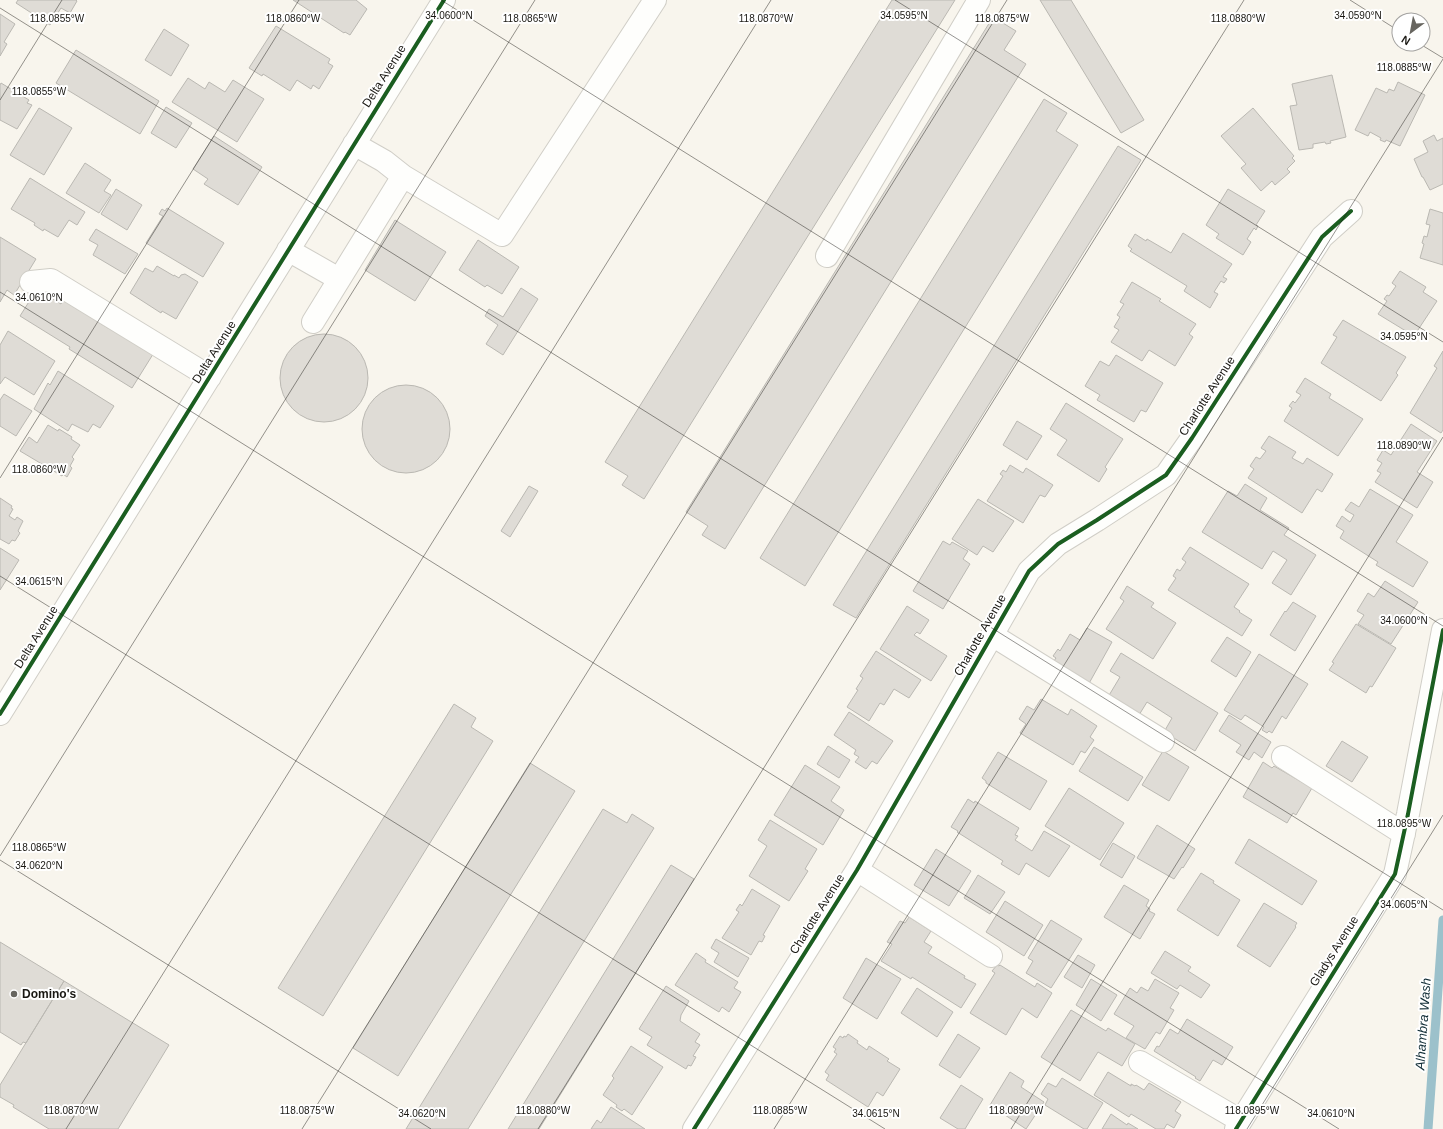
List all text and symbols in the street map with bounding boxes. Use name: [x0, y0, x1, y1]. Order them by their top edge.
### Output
text: 34.0600°N: [425, 10, 473, 21]
text: 34.0595°N: [880, 10, 928, 21]
text: 34.0590°N: [1334, 10, 1382, 21]
north arrow: [1391, 12, 1431, 52]
text: 118.0855°W: [30, 13, 85, 24]
text: 118.0860°W: [266, 13, 321, 24]
text: 118.0865°W: [503, 13, 558, 24]
text: 118.0870°W: [739, 13, 794, 24]
text: 118.0875°W: [975, 13, 1030, 24]
text: 118.0880°W: [1211, 13, 1266, 24]
text: N: [1399, 33, 1412, 48]
street label: Delta Avenue: [359, 42, 409, 110]
text: 118.0885°W: [1377, 62, 1432, 73]
text: 118.0855°W: [12, 86, 67, 97]
text: 34.0610°N: [15, 292, 63, 303]
street label: Delta Avenue: [189, 318, 239, 386]
text: 34.0595°N: [1380, 331, 1428, 342]
street label: Charlotte Avenue: [1176, 353, 1238, 438]
text: 118.0890°W: [1377, 440, 1432, 451]
text: 118.0860°W: [12, 464, 67, 475]
text: 34.0615°N: [15, 576, 63, 587]
street label: Charlotte Avenue: [951, 591, 1009, 678]
street label: Delta Avenue: [11, 603, 61, 671]
text: 34.0600°N: [1380, 615, 1428, 626]
text: 118.0895°W: [1377, 818, 1432, 829]
text: 118.0865°W: [12, 842, 67, 853]
text: 34.0620°N: [15, 860, 63, 871]
street label: Charlotte Avenue: [787, 871, 847, 957]
text: 34.0605°N: [1380, 899, 1428, 910]
street label: Gladys Avenue: [1307, 913, 1361, 989]
water label: Alhambra Wash: [1412, 977, 1434, 1072]
place label: Domino's: [22, 987, 77, 1001]
marker: Domino's: [9, 989, 19, 999]
text: 118.0870°W: [44, 1105, 99, 1116]
text: 118.0875°W: [280, 1105, 335, 1116]
text: 118.0880°W: [516, 1105, 571, 1116]
text: 118.0885°W: [753, 1105, 808, 1116]
text: 118.0890°W: [989, 1105, 1044, 1116]
text: 118.0895°W: [1225, 1105, 1280, 1116]
text: 34.0620°N: [398, 1108, 446, 1119]
text: 34.0615°N: [852, 1108, 900, 1119]
text: 34.0610°N: [1307, 1108, 1355, 1119]

